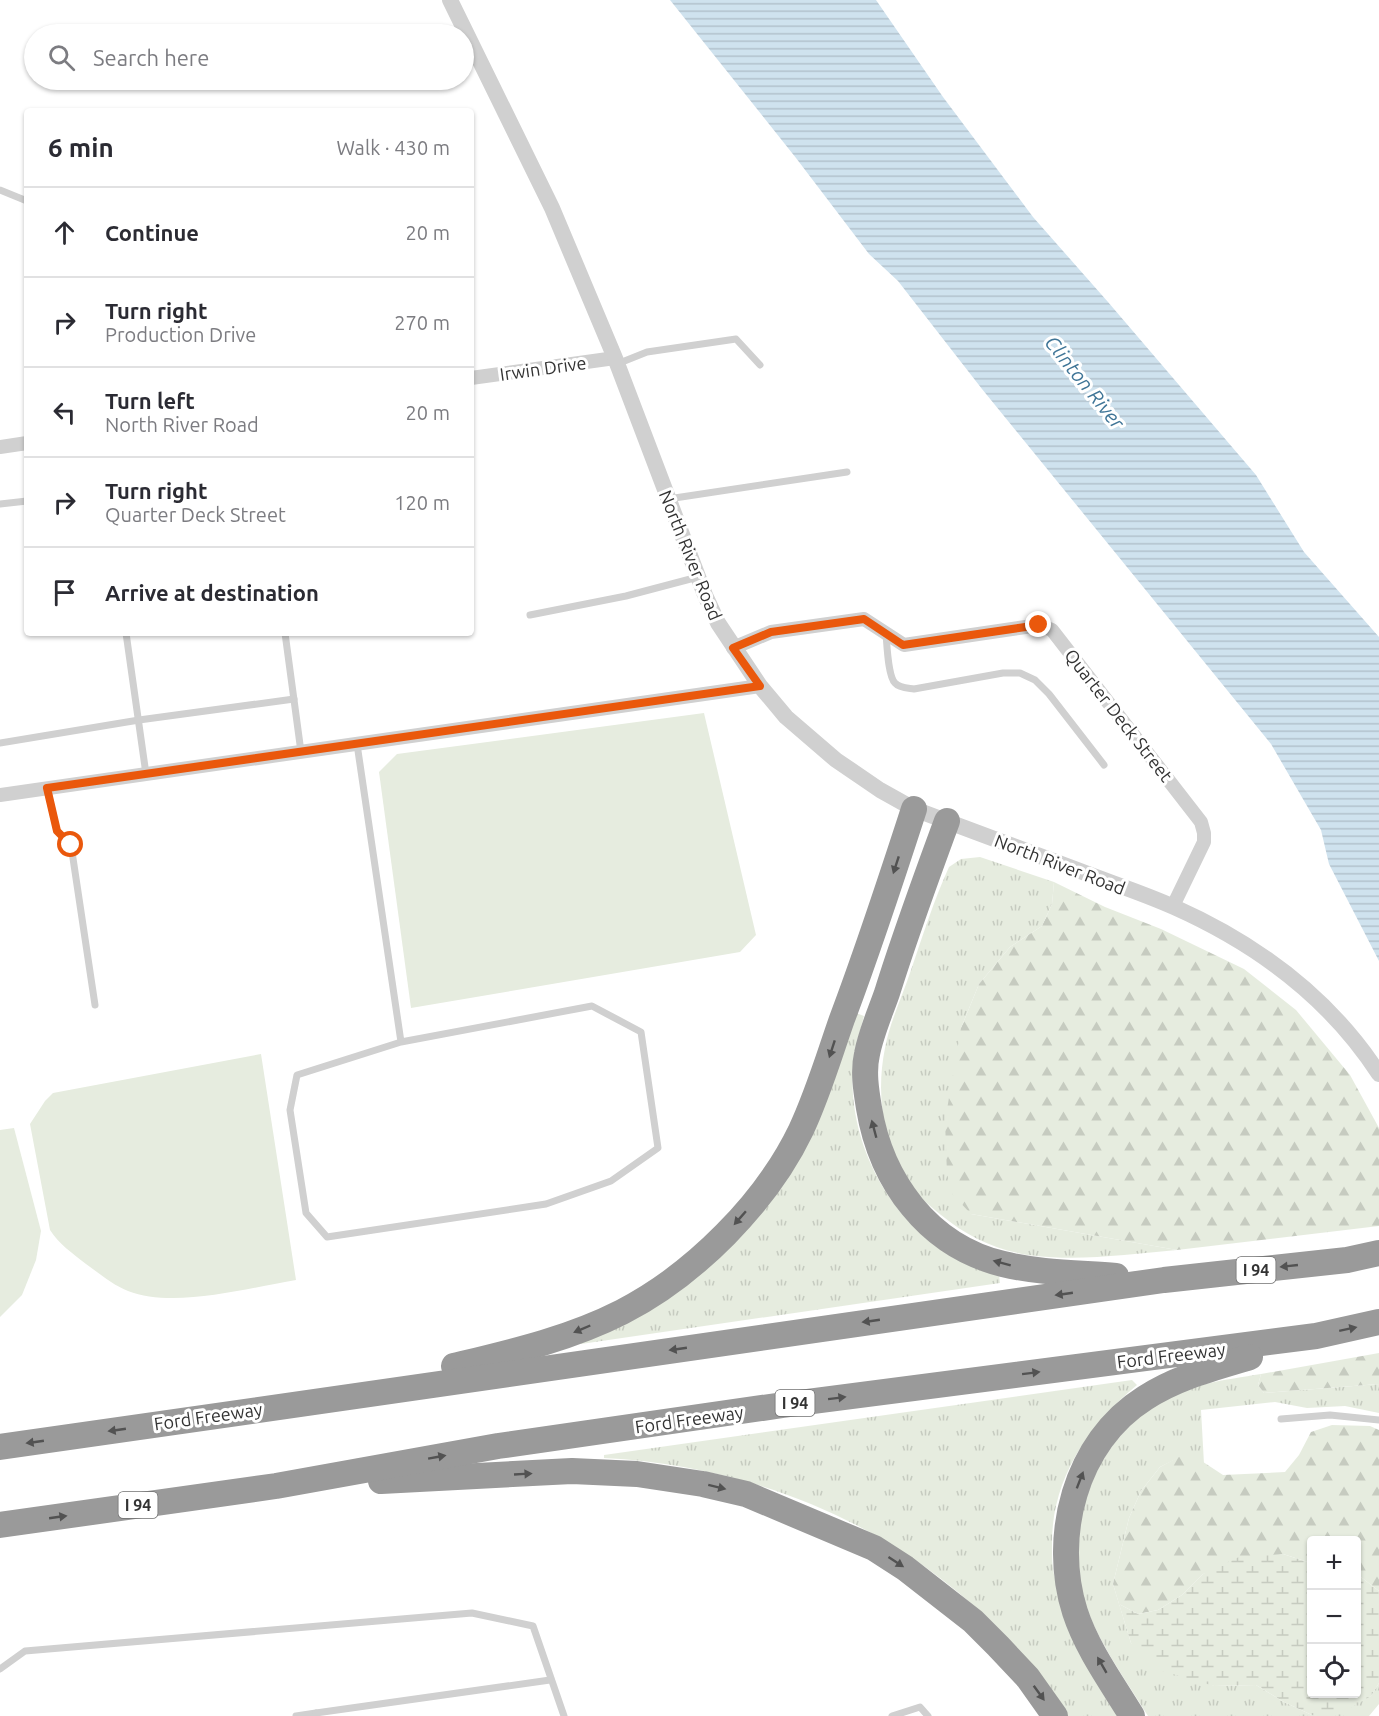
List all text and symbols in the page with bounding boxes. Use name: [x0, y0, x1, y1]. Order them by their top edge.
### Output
search box: [24, 24, 474, 90]
icon: search: [45, 41, 78, 74]
text: Search here: [93, 45, 209, 70]
text: 6 min: [48, 133, 114, 162]
text: Walk · 430 m: [337, 136, 450, 159]
icon: ahead: [48, 216, 81, 249]
text: Continue: [105, 220, 199, 245]
text: 20 m: [406, 221, 450, 244]
text: Turn right: [105, 298, 207, 323]
icon: right: [48, 306, 81, 339]
text: 270 m: [394, 311, 450, 334]
text: Production Drive: [105, 323, 256, 346]
water label: Clinton River: [1040, 331, 1130, 434]
street label: Irwin Drive: [498, 352, 588, 384]
text: Turn left: [105, 388, 195, 413]
icon: left: [48, 396, 81, 429]
text: 20 m: [406, 401, 450, 424]
text: North River Road: [105, 413, 259, 436]
text: Turn right: [105, 478, 207, 503]
icon: right: [48, 486, 81, 519]
street label: North River Road: [656, 487, 726, 623]
text: 120 m: [394, 491, 450, 514]
text: Quarter Deck Street: [105, 503, 286, 526]
icon: arrive: [48, 576, 81, 609]
text: Arrive at destination: [105, 580, 319, 605]
route end: [1025, 611, 1051, 637]
street label: Quarter Deck Street: [1060, 645, 1177, 786]
street label: North River Road: [992, 830, 1128, 898]
route start: [57, 831, 83, 857]
one-way arrow: [891, 856, 900, 874]
one-way arrow: [827, 1040, 836, 1058]
one-way arrow: [868, 1120, 878, 1138]
one-way arrow: [734, 1210, 747, 1225]
road number: I 94: [1236, 1257, 1276, 1283]
one-way arrow: [992, 1258, 1010, 1267]
one-way arrow: [1280, 1261, 1299, 1271]
one-way arrow: [1055, 1289, 1074, 1298]
one-way arrow: [862, 1317, 881, 1326]
one-way arrow: [572, 1324, 590, 1334]
one-way arrow: [1338, 1324, 1357, 1333]
street label: Ford Freeway: [1116, 1338, 1227, 1372]
one-way arrow: [669, 1344, 688, 1353]
one-way arrow: [1021, 1368, 1040, 1378]
road number: I 94: [776, 1390, 814, 1416]
one-way arrow: [828, 1393, 847, 1403]
street label: Ford Freeway: [153, 1398, 264, 1433]
street label: Ford Freeway: [634, 1401, 745, 1436]
one-way arrow: [107, 1425, 126, 1434]
one-way arrow: [25, 1437, 44, 1446]
one-way arrow: [427, 1452, 446, 1461]
one-way arrow: [513, 1469, 532, 1478]
one-way arrow: [1076, 1471, 1085, 1489]
one-way arrow: [708, 1483, 726, 1492]
road number: I 94: [118, 1492, 158, 1518]
one-way arrow: [49, 1512, 68, 1521]
map controls: [1307, 1536, 1361, 1698]
button: +: [1307, 1536, 1361, 1590]
one-way arrow: [887, 1556, 903, 1568]
button: −: [1307, 1590, 1361, 1644]
button: locate: [1307, 1644, 1361, 1698]
one-way arrow: [1097, 1657, 1108, 1673]
one-way arrow: [1033, 1685, 1045, 1701]

